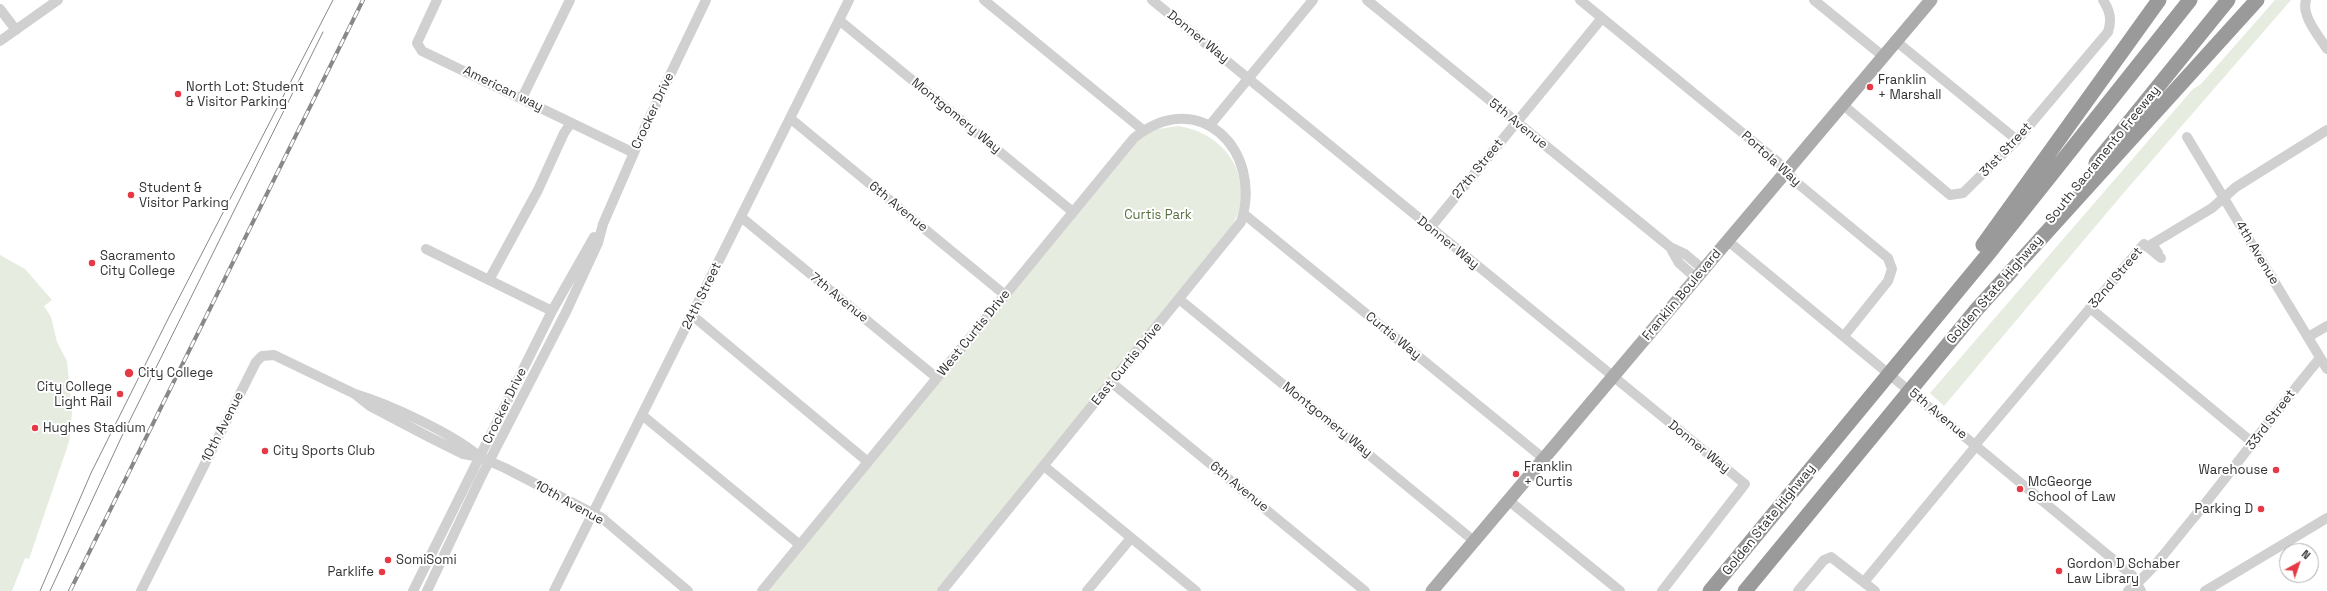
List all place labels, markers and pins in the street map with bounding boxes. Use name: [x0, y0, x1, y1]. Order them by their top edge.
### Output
place label: Franklin + Marshall: [1878, 72, 1942, 103]
place label: North Lot: Student & Visitor Parking: [186, 79, 304, 110]
marker: Franklin + Marshall: [1865, 82, 1875, 92]
marker: North Lot: Student & Visitor Parking: [173, 89, 183, 99]
place label: Student & Visitor Parking: [139, 180, 229, 211]
marker: Student & Visitor Parking: [126, 190, 136, 200]
place label: Sacramento City College: [100, 248, 176, 279]
marker: Sacramento City College: [87, 258, 97, 268]
place label: City College: [138, 365, 213, 381]
marker: City College: [123, 367, 135, 379]
place label: City College Light Rail: [37, 379, 112, 410]
marker: City College Light Rail: [115, 389, 125, 399]
place label: Hughes Stadium: [43, 420, 146, 436]
marker: Hughes Stadium: [30, 423, 40, 433]
place label: City Sports Club: [273, 443, 375, 459]
marker: City Sports Club: [260, 446, 270, 456]
place label: Franklin + Curtis: [1524, 459, 1573, 490]
place label: Warehouse: [2198, 462, 2268, 478]
marker: Warehouse: [2271, 465, 2281, 475]
marker: Franklin + Curtis: [1511, 469, 1521, 479]
place label: McGeorge School of Law: [2028, 474, 2116, 505]
marker: McGeorge School of Law: [2015, 484, 2025, 494]
place label: Parking D: [2195, 501, 2253, 517]
marker: Parking D: [2256, 504, 2266, 514]
place label: SomiSomi: [396, 552, 457, 568]
marker: SomiSomi: [383, 555, 393, 565]
place label: Gordon D Schaber Law Library: [2067, 556, 2180, 587]
place label: Parklife: [327, 564, 374, 580]
marker: Gordon D Schaber Law Library: [2054, 566, 2064, 576]
marker: Parklife: [377, 567, 387, 577]

